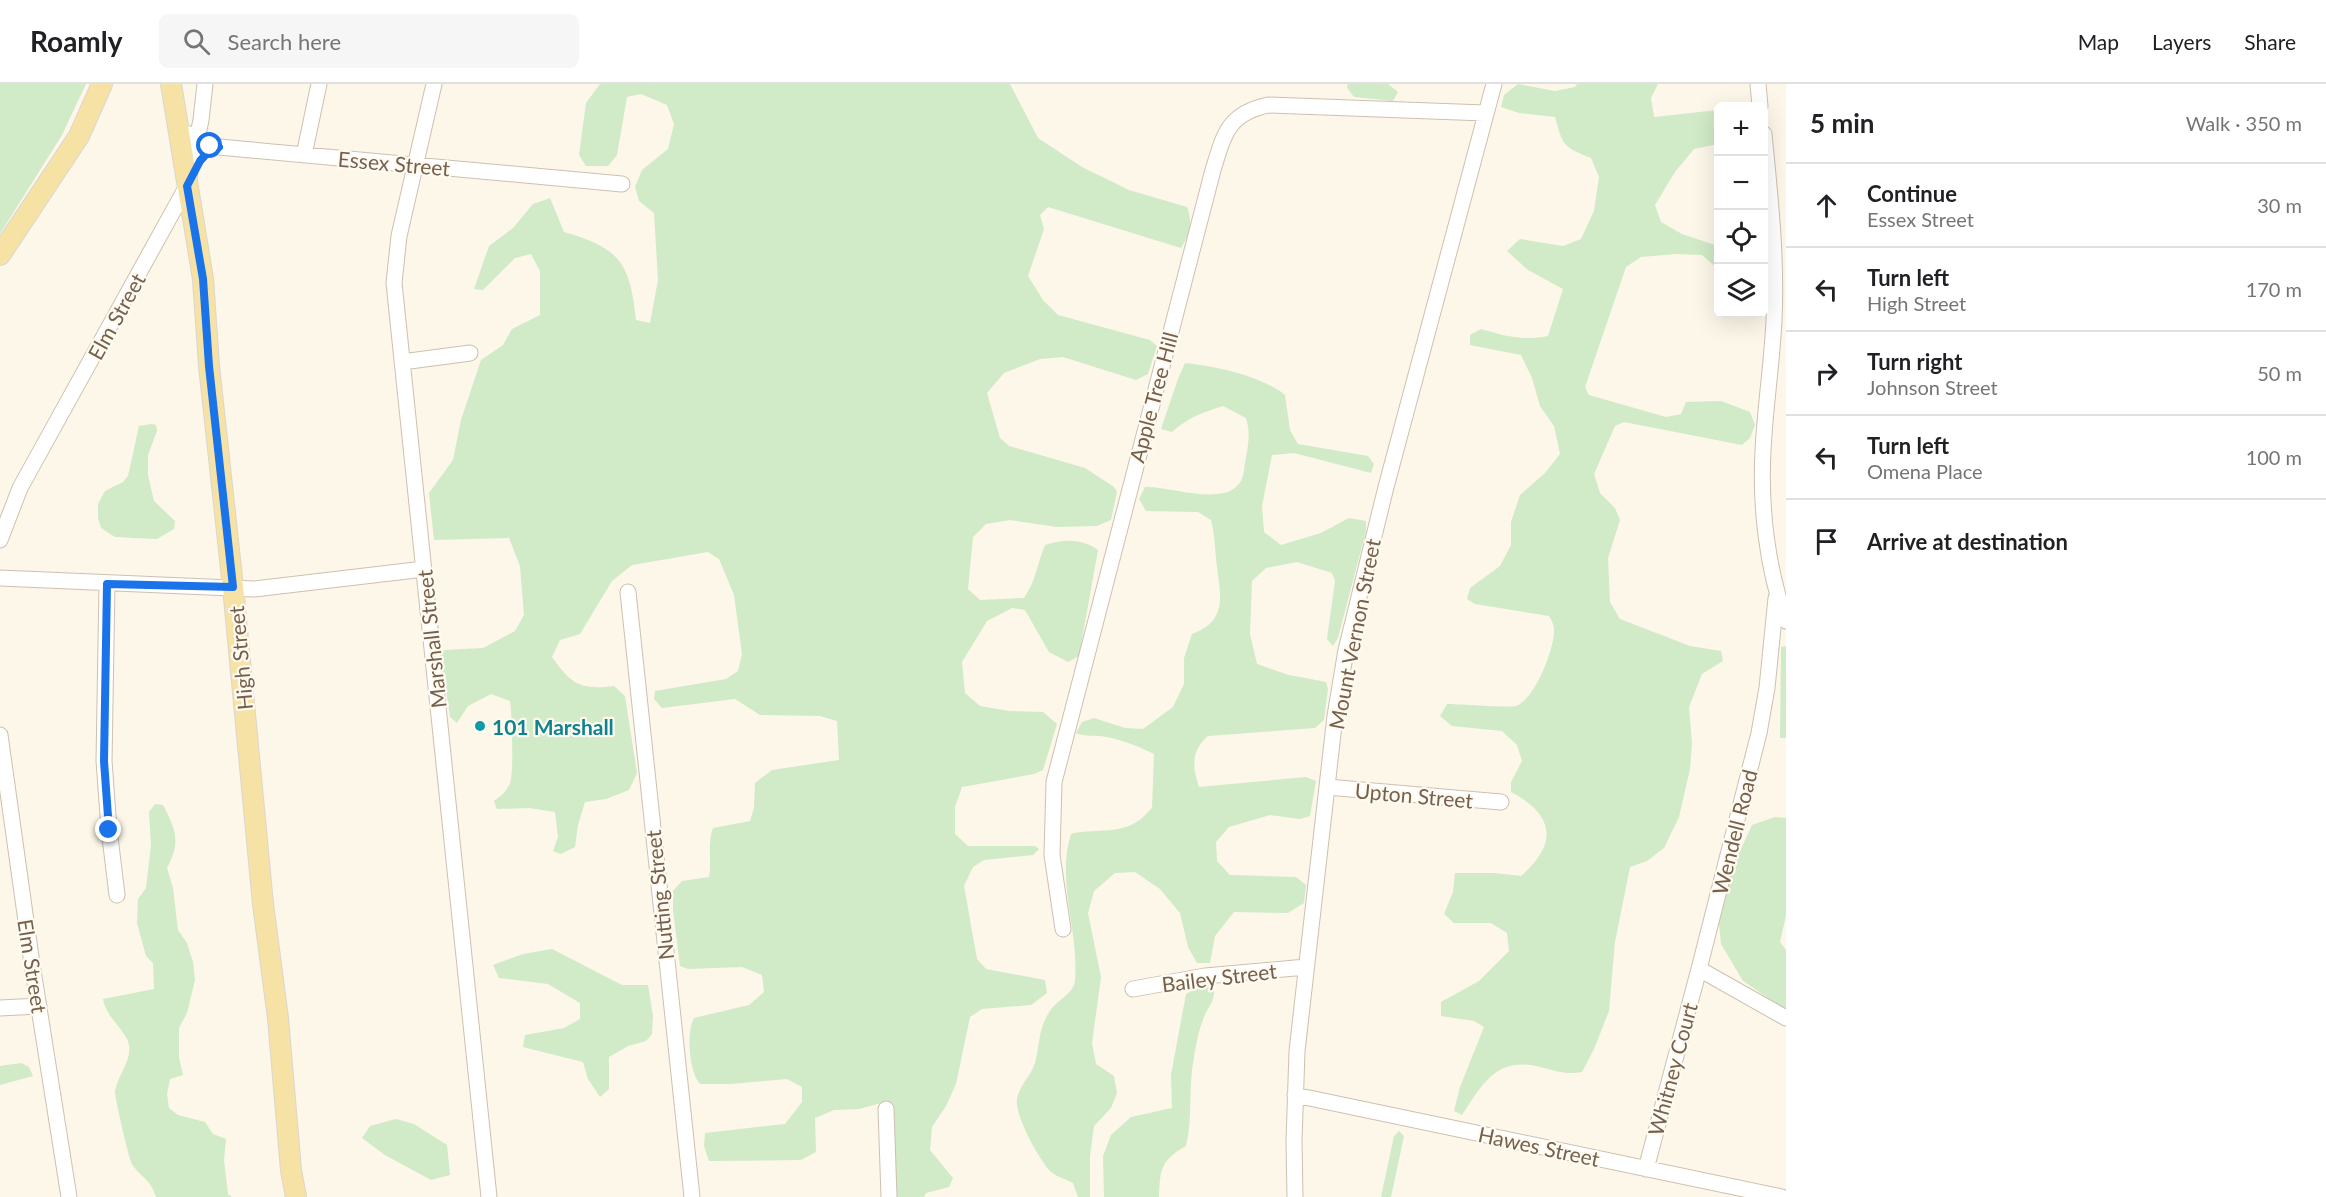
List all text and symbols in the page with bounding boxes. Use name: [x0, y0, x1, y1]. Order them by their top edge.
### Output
search box: [159, 14, 579, 68]
text: Roamly: [30, 24, 123, 58]
icon: search: [180, 25, 213, 58]
text: Search here: [228, 28, 341, 55]
text: Map: [2078, 29, 2119, 54]
text: Layers: [2152, 29, 2211, 54]
text: Share: [2244, 29, 2296, 54]
map controls: [1714, 102, 1768, 318]
button: +: [1714, 102, 1768, 156]
text: 5 min: [1810, 107, 1874, 139]
text: Walk · 350 m: [2186, 111, 2302, 135]
route start: [196, 132, 222, 158]
street label: Essex Street: [337, 146, 451, 180]
button: −: [1714, 156, 1768, 210]
text: Continue: [1867, 180, 1957, 207]
icon: ahead: [1810, 189, 1843, 222]
text: 30 m: [2257, 193, 2302, 217]
text: Essex Street: [1867, 207, 1974, 231]
button: locate: [1714, 210, 1768, 264]
button: layers: [1714, 264, 1768, 318]
text: Turn left: [1867, 264, 1949, 291]
street label: Elm Street: [82, 268, 150, 364]
icon: left: [1810, 273, 1843, 306]
text: 170 m: [2246, 277, 2302, 301]
text: High Street: [1867, 291, 1966, 315]
street label: Apple Tree Hill: [1124, 329, 1182, 465]
text: Turn right: [1867, 348, 1962, 375]
icon: right: [1810, 357, 1843, 390]
text: 50 m: [2257, 361, 2302, 385]
text: Johnson Street: [1867, 375, 1998, 399]
text: Turn left: [1867, 432, 1949, 459]
icon: left: [1810, 441, 1843, 474]
text: 100 m: [2246, 445, 2302, 469]
text: Omena Place: [1867, 459, 1983, 483]
icon: arrive: [1810, 525, 1843, 558]
text: Arrive at destination: [1867, 528, 2068, 555]
street label: Mount Vernon Street: [1323, 536, 1385, 732]
street label: Marshall Street: [411, 568, 451, 709]
street label: High Street: [223, 605, 257, 711]
place label: 101 Marshall: [492, 714, 614, 739]
marker: 101 Marshall: [473, 719, 487, 733]
street label: Wendell Road: [1706, 767, 1762, 897]
street label: Upton Street: [1354, 777, 1475, 813]
route end: [95, 816, 121, 842]
street label: Nutting Street: [640, 828, 678, 961]
street label: Elm Street: [13, 917, 53, 1015]
street label: Bailey Street: [1160, 957, 1278, 996]
street label: Whitney Court: [1642, 999, 1702, 1138]
street label: Hawes Street: [1476, 1121, 1602, 1171]

